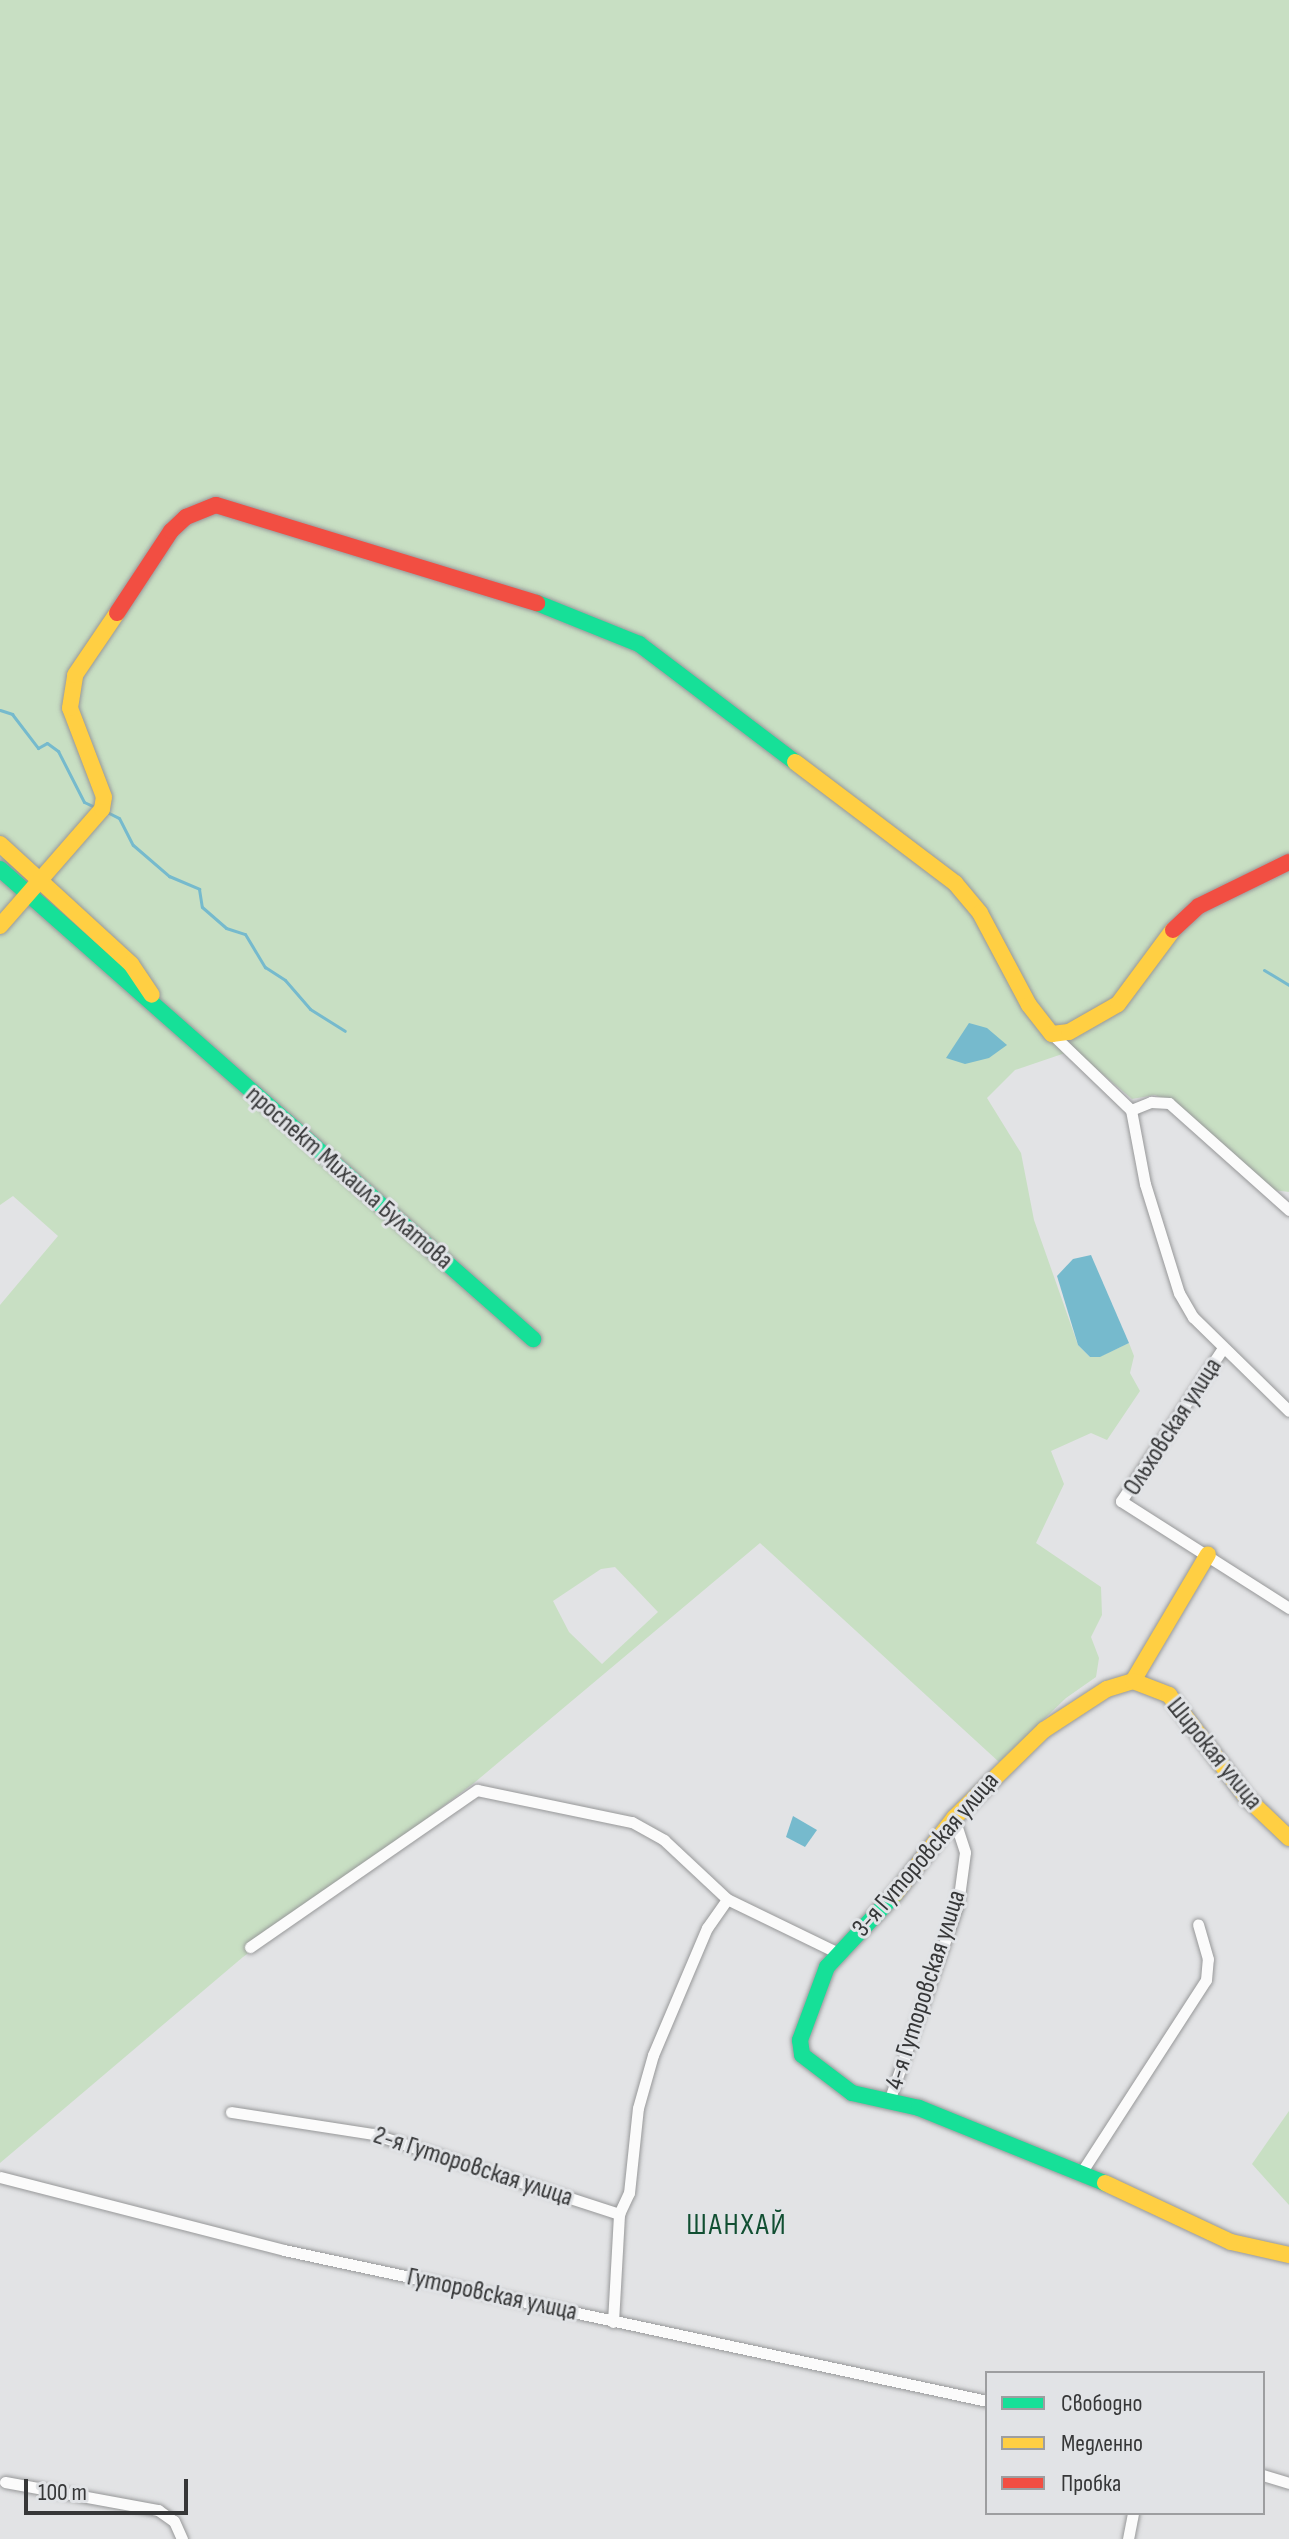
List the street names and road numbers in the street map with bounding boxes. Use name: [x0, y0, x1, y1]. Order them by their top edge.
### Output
street label: проспект Михаила Булатова: [239, 1080, 459, 1276]
street label: Ольховская улица: [1117, 1352, 1229, 1502]
street label: Широкая улица: [1159, 1692, 1269, 1816]
street label: 3-я Гуторовская улица: [846, 1766, 1006, 1944]
street label: 4-я Гуторовская улица: [879, 1886, 973, 2094]
street label: 2-я Гуторовская улица: [369, 2120, 577, 2214]
street label: Гуторовская улица: [404, 2262, 580, 2328]

